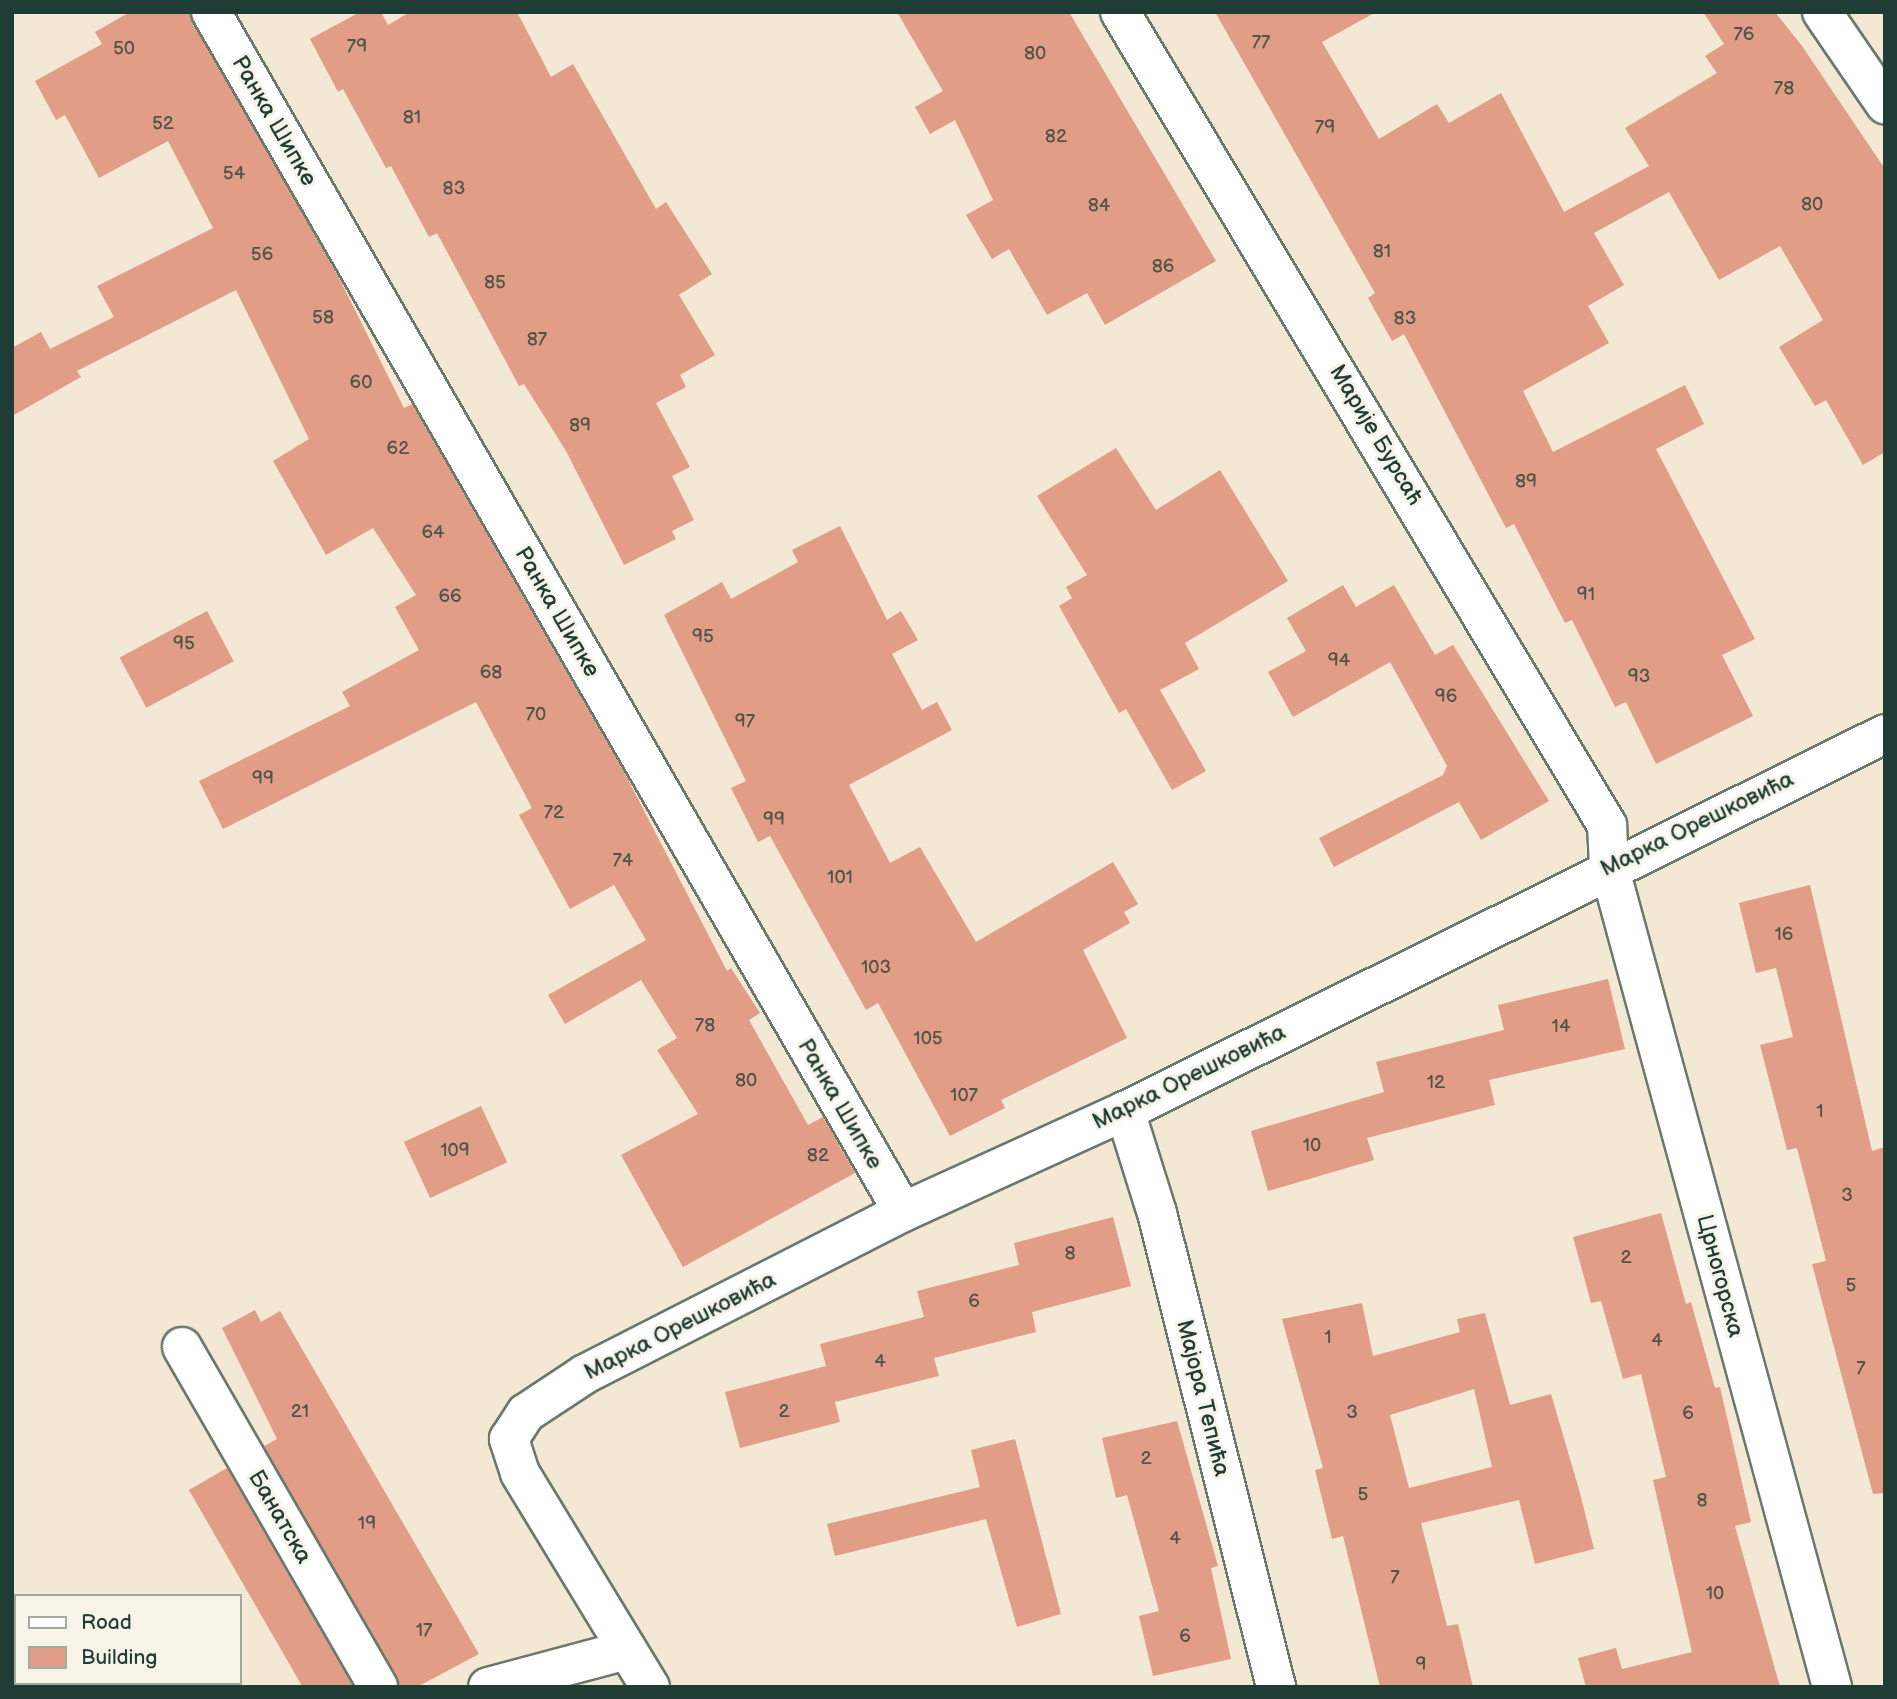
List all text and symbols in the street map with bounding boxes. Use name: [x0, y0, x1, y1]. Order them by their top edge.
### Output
house number: 76: [1734, 24, 1754, 46]
house number: 77: [1252, 32, 1270, 54]
house number: 79: [347, 36, 367, 58]
house number: 50: [113, 38, 135, 60]
house number: 80: [1024, 43, 1046, 65]
street label: Ранка Шипке: [225, 51, 323, 191]
house number: 78: [1774, 78, 1794, 100]
house number: 81: [403, 107, 421, 129]
house number: 52: [152, 113, 174, 135]
house number: 79: [1315, 117, 1335, 139]
house number: 82: [1045, 126, 1067, 148]
house number: 54: [223, 163, 245, 185]
house number: 83: [443, 178, 465, 200]
house number: 80: [1801, 194, 1823, 216]
house number: 84: [1088, 195, 1110, 217]
house number: 81: [1373, 241, 1391, 263]
house number: 56: [251, 244, 273, 266]
house number: 86: [1152, 256, 1174, 278]
house number: 85: [484, 272, 506, 294]
house number: 58: [312, 307, 334, 329]
house number: 83: [1394, 308, 1416, 330]
house number: 87: [527, 329, 547, 351]
street label: Марије Бурсаћ: [1323, 360, 1429, 510]
house number: 60: [350, 372, 372, 394]
house number: 89: [569, 415, 591, 437]
house number: 62: [387, 438, 409, 460]
house number: 89: [1515, 471, 1537, 493]
house number: 64: [421, 522, 445, 544]
street label: Ранка Шипке: [508, 542, 606, 682]
house number: 91: [1577, 584, 1595, 606]
house number: 66: [438, 586, 462, 608]
house number: 95: [692, 626, 714, 648]
house number: 95: [173, 633, 195, 655]
house number: 94: [1328, 650, 1350, 672]
house number: 68: [480, 662, 502, 684]
house number: 93: [1628, 666, 1650, 688]
house number: 96: [1435, 686, 1457, 708]
house number: 70: [526, 704, 546, 726]
house number: 97: [735, 711, 755, 733]
street label: Марка Орешковића: [1596, 765, 1798, 883]
house number: 99: [252, 768, 274, 790]
house number: 72: [544, 802, 564, 824]
house number: 99: [763, 809, 785, 831]
house number: 74: [613, 850, 633, 872]
house number: 101: [827, 867, 853, 889]
house number: 16: [1775, 924, 1793, 946]
house number: 103: [861, 957, 891, 979]
house number: 78: [695, 1015, 715, 1037]
house number: 14: [1552, 1016, 1570, 1038]
street label: Марка Орешковића: [1088, 1018, 1290, 1136]
house number: 105: [913, 1028, 943, 1050]
street label: Ранка Шипке: [791, 1034, 889, 1174]
house number: 80: [735, 1070, 757, 1092]
house number: 12: [1427, 1072, 1445, 1094]
house number: 107: [950, 1085, 978, 1107]
house number: 1: [1816, 1101, 1824, 1123]
house number: 10: [1303, 1135, 1321, 1157]
house number: 109: [440, 1140, 470, 1162]
house number: 82: [807, 1145, 829, 1167]
house number: 3: [1841, 1185, 1853, 1207]
street label: Црногорска: [1690, 1212, 1750, 1340]
house number: 8: [1064, 1243, 1076, 1265]
house number: 2: [1620, 1247, 1632, 1269]
street label: Марка Орешковића: [580, 1266, 780, 1386]
house number: 5: [1846, 1275, 1856, 1297]
house number: 6: [968, 1291, 980, 1313]
street label: Мајора Тепића: [1170, 1317, 1236, 1479]
house number: 1: [1324, 1327, 1332, 1349]
house number: 4: [1651, 1330, 1663, 1352]
house number: 4: [874, 1351, 886, 1373]
house number: 7: [1856, 1358, 1866, 1380]
house number: 21: [291, 1401, 309, 1423]
house number: 2: [778, 1401, 790, 1423]
house number: 3: [1346, 1402, 1358, 1424]
house number: 6: [1682, 1403, 1694, 1425]
house number: 2: [1140, 1448, 1152, 1470]
street label: Банатска: [242, 1465, 318, 1569]
house number: 5: [1358, 1484, 1368, 1506]
house number: 8: [1696, 1490, 1708, 1512]
house number: 19: [358, 1513, 376, 1535]
house number: 4: [1169, 1528, 1181, 1550]
house number: 7: [1390, 1567, 1400, 1589]
house number: 10: [1706, 1583, 1724, 1605]
legend: [14, 1594, 242, 1685]
text: Road: [81, 1610, 132, 1635]
house number: 17: [416, 1620, 432, 1642]
house number: 6: [1179, 1626, 1191, 1648]
text: Building: [81, 1645, 157, 1670]
house number: 9: [1416, 1654, 1426, 1676]

